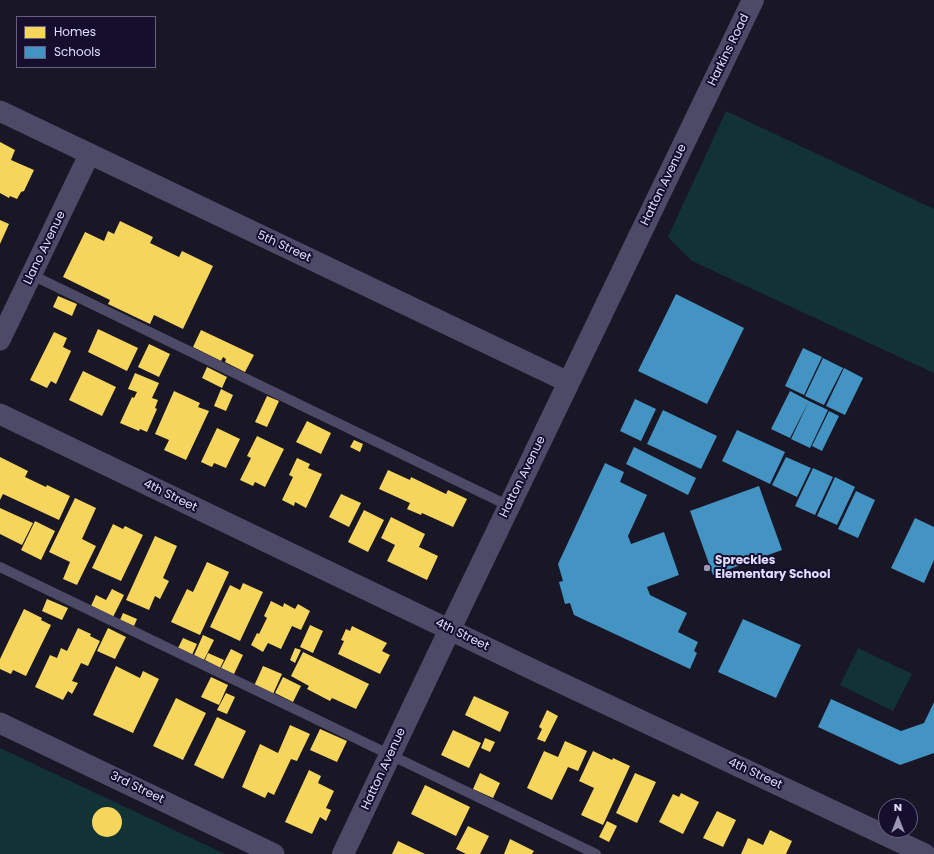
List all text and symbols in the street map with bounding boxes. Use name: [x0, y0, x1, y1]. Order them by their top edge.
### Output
street label: Harkins Road: [705, 12, 753, 88]
legend: [16, 16, 156, 68]
text: Homes: [54, 23, 96, 40]
text: Schools: [54, 43, 101, 60]
street label: Hatton Avenue: [638, 142, 690, 228]
street label: Llano Avenue: [21, 209, 69, 287]
street label: 5th Street: [255, 228, 313, 266]
street label: Hatton Avenue: [497, 434, 549, 520]
street label: 4th Street: [141, 477, 199, 515]
place label: Spreckles Elementary School: [715, 554, 830, 582]
marker: Spreckles Elementary School: [702, 563, 712, 573]
street label: 4th Street: [433, 616, 491, 654]
street label: Hatton Avenue: [359, 726, 409, 812]
street label: 4th Street: [726, 755, 784, 793]
street label: 3rd Street: [108, 769, 166, 807]
north arrow: [878, 798, 918, 838]
text: N: [894, 799, 902, 815]

